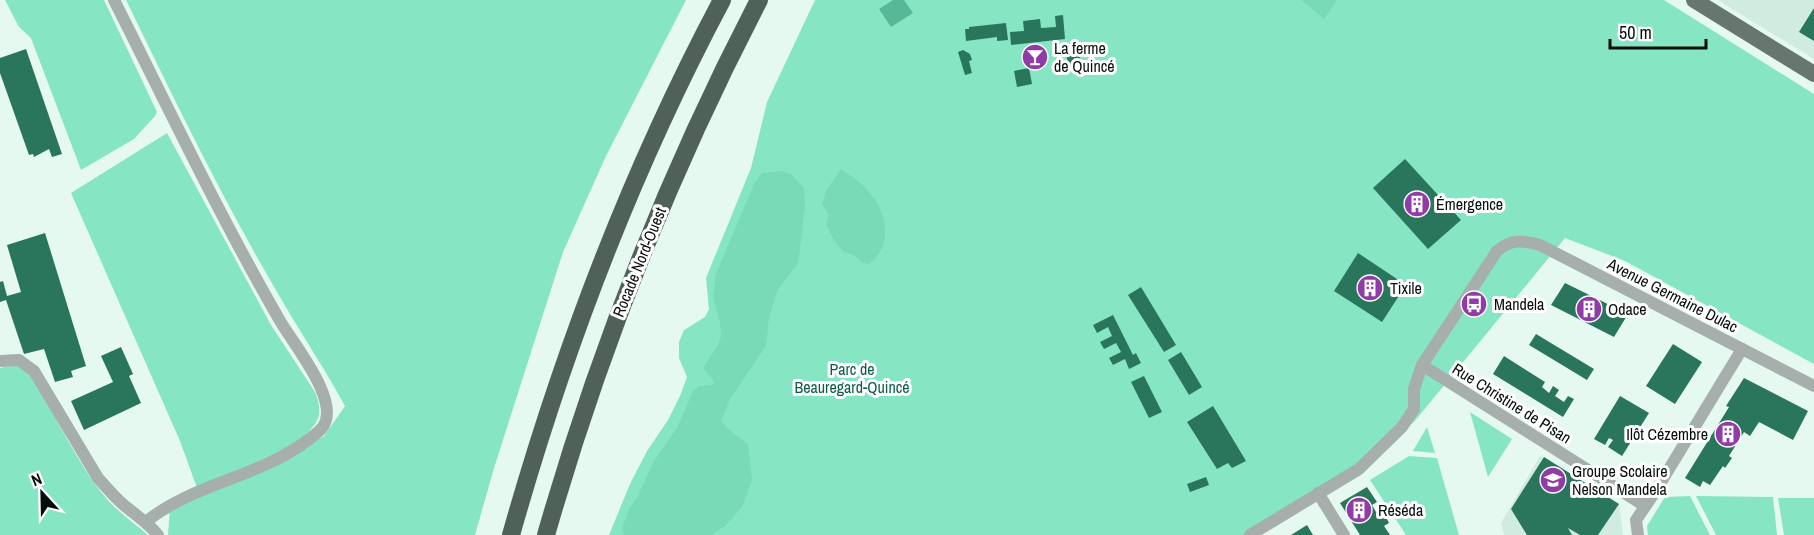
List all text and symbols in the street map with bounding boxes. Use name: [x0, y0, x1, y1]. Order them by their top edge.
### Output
scale bar: [1610, 12, 1706, 50]
text: 50 m: [1619, 20, 1652, 45]
place label: La ferme de Quincé: [1054, 37, 1115, 77]
bar icon: La ferme de Quincé: [1020, 42, 1050, 72]
building icon: Émergence: [1402, 189, 1432, 219]
place label: Émergence: [1436, 193, 1503, 215]
street label: Rocade Nord-Ouest: [607, 203, 671, 320]
street label: Avenue Germaine Dulac: [1603, 252, 1742, 338]
building icon: Tixile: [1355, 273, 1385, 303]
place label: Tixile: [1390, 277, 1422, 299]
bus stop icon: Mandela: [1459, 289, 1489, 319]
place label: Mandela: [1494, 293, 1545, 315]
building icon: Odace: [1574, 294, 1604, 324]
place label: Odace: [1608, 298, 1647, 320]
park label: Parc de Beauregard-Quincé: [794, 358, 910, 398]
street label: Rue Christine de Pisan: [1448, 358, 1576, 448]
building icon: Ilôt Cézembre: [1713, 419, 1743, 449]
place label: Ilôt Cézembre: [1626, 423, 1708, 445]
place label: Groupe Scolaire Nelson Mandela: [1572, 460, 1668, 500]
north arrow: [12, 463, 72, 523]
school or university icon: Groupe Scolaire Nelson Mandela: [1538, 465, 1568, 495]
text: N: [28, 467, 45, 491]
building icon: Réséda: [1344, 495, 1374, 525]
place label: Réséda: [1378, 499, 1424, 521]

